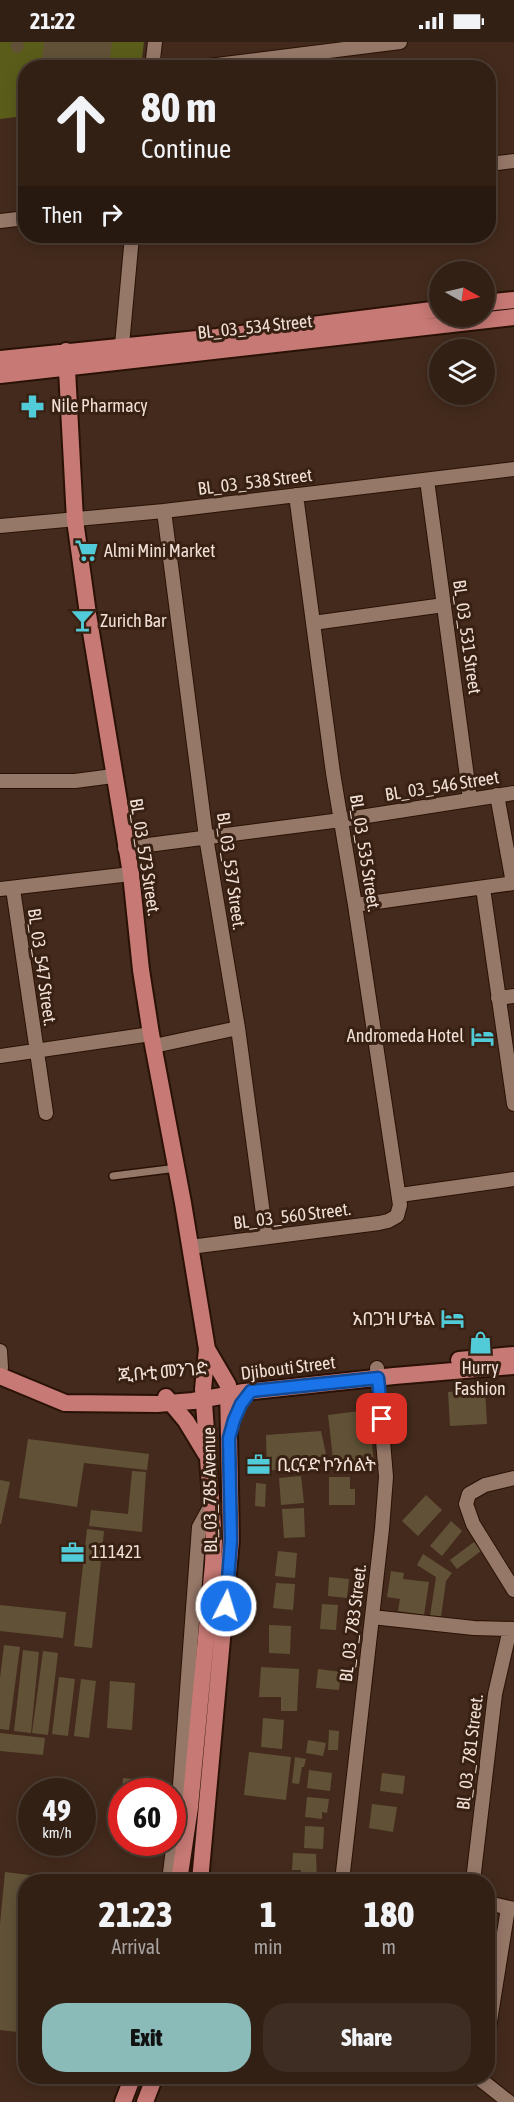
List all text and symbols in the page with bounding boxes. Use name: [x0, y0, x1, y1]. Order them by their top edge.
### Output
text: 21:22: [30, 8, 75, 34]
text: 80 m: [141, 83, 216, 131]
icon: ahead: [42, 84, 120, 162]
text: Continue: [141, 133, 231, 164]
icon: right: [95, 198, 128, 231]
text: Then: [42, 202, 83, 228]
north arrow: [429, 261, 495, 327]
map controls: [429, 261, 495, 405]
street label: BL_03_534 Street: [197, 310, 313, 343]
button: layers: [429, 339, 495, 405]
pharmacy icon: Nile Pharmacy: [20, 393, 46, 419]
place label: Nile Pharmacy: [51, 395, 148, 416]
street label: BL_03_538 Street: [197, 464, 313, 499]
supermarket icon: Almi Mini Market: [73, 538, 99, 564]
place label: Almi Mini Market: [104, 540, 215, 561]
street label: BL_03_531 Street: [449, 578, 486, 695]
bar icon: Zurich Bar: [69, 608, 95, 634]
place label: Zurich Bar: [100, 610, 167, 631]
street label: BL_03_546 Street: [383, 766, 500, 805]
street label: BL_03_535 Street.: [346, 793, 385, 913]
street label: BL_03_573 Street.: [126, 797, 165, 917]
street label: BL_03_537 Street.: [213, 811, 250, 931]
street label: BL_03_547 Street.: [24, 907, 61, 1027]
hotel icon: Andromeda Hotel: [469, 1023, 495, 1049]
place label: Andromeda Hotel: [347, 1025, 464, 1046]
street label: BL_03_560 Street.: [232, 1198, 352, 1233]
hotel icon: አበጋዝ ሆቴል: [440, 1306, 466, 1332]
place label: አበጋዝ ሆቴል: [352, 1308, 435, 1329]
shop icon: Hurry Fashion: [467, 1329, 493, 1355]
street label: Djibouti Street: [239, 1351, 337, 1384]
street label: ጂቡቲ መንገድ: [117, 1357, 209, 1386]
place label: Hurry Fashion: [454, 1357, 506, 1399]
pin: [356, 1393, 407, 1444]
icon: arrive: [365, 1402, 398, 1435]
street label: BL_03_785 Avenue: [198, 1427, 221, 1553]
office icon: ቢርናድ ኮንሰልት: [246, 1452, 272, 1478]
place label: ቢርናድ ኮንሰልት: [277, 1454, 376, 1475]
office icon: 111421: [60, 1539, 86, 1565]
place label: 111421: [91, 1541, 142, 1562]
street label: BL_03_783 Street.: [335, 1563, 370, 1683]
position arrow: [194, 1574, 258, 1638]
street label: Bl_03_781 Street.: [452, 1693, 487, 1811]
speed limit sign: 60: [108, 1778, 186, 1856]
text: 49: [43, 1793, 71, 1827]
text: km/h: [42, 1824, 72, 1841]
text: 21:23: [99, 1893, 173, 1935]
text: 1: [260, 1893, 277, 1935]
text: 180: [363, 1893, 414, 1935]
text: Arrival: [111, 1935, 160, 1958]
text: min: [254, 1935, 283, 1958]
text: m: [382, 1935, 396, 1958]
button: Exit: [42, 2003, 251, 2072]
button: Share: [263, 2003, 471, 2072]

